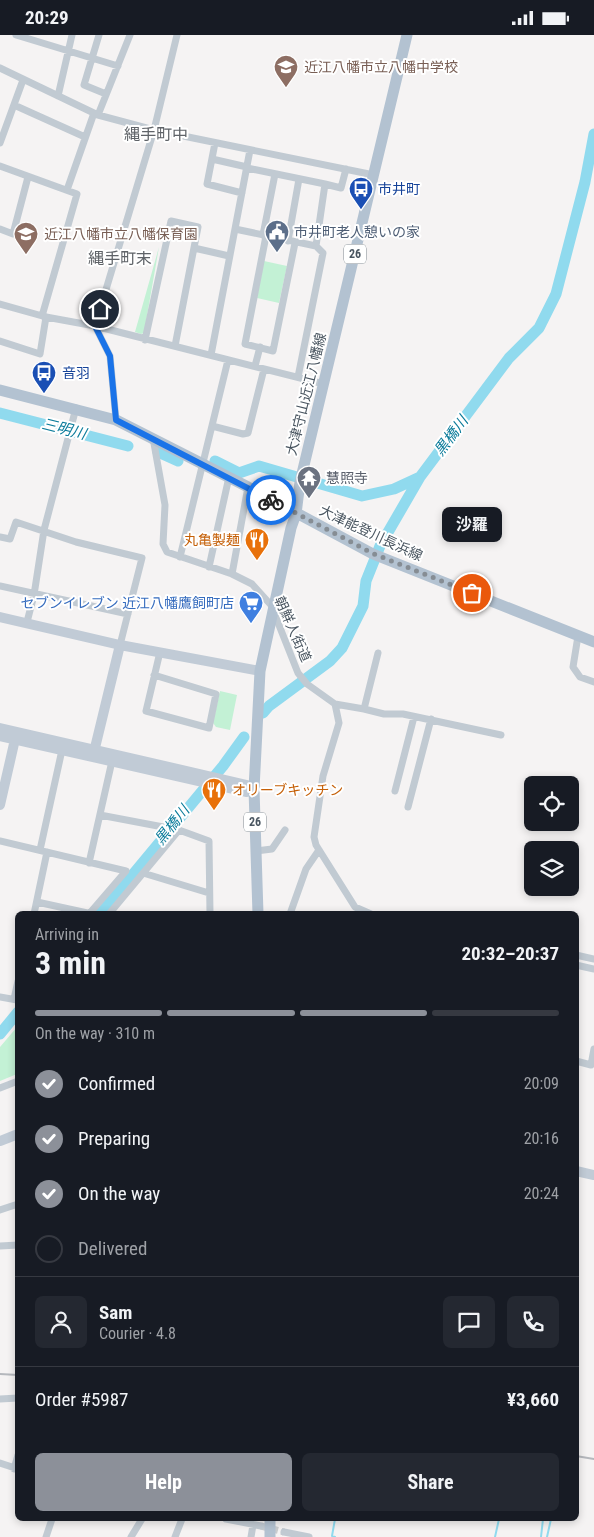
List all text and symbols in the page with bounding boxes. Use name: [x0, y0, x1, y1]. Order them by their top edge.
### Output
text: 20:29: [25, 6, 69, 29]
school or university icon: 近江八幡市立八幡中学校: [273, 54, 299, 88]
place label: 近江八幡市立八幡中学校: [304, 59, 458, 75]
district label: 縄手町中: [124, 125, 188, 144]
bus stop icon: 市井町: [348, 176, 374, 210]
place label: 市井町: [378, 181, 420, 197]
public building icon: 市井町老人憩いの家: [264, 219, 290, 253]
school or university icon: 近江八幡市立八幡保育園: [13, 221, 39, 255]
place label: 市井町老人憩いの家: [294, 224, 420, 240]
place label: 近江八幡市立八幡保育園: [44, 226, 198, 242]
road number: 26: [344, 245, 366, 263]
district label: 縄手町末: [88, 249, 152, 268]
pin: [79, 288, 121, 330]
icon: home: [86, 295, 114, 323]
street label: 大津守山近江八幡線: [283, 331, 329, 457]
bus stop icon: 音羽: [31, 360, 57, 394]
place label: 音羽: [62, 365, 90, 381]
water label: 黒橋川: [430, 411, 473, 459]
water label: 三明川: [40, 415, 90, 444]
temple icon: 慧照寺: [296, 465, 322, 499]
place label: 慧照寺: [326, 470, 368, 486]
courier: [246, 475, 296, 525]
icon: bike: [257, 486, 285, 514]
street label: 大津能登川長浜線: [317, 502, 425, 564]
callout: 沙羅: [442, 508, 502, 543]
text: 沙羅: [456, 515, 488, 534]
restaurant icon: 丸亀製麺: [244, 527, 270, 561]
place label: 丸亀製麺: [184, 532, 240, 548]
pin: [451, 572, 493, 614]
icon: bag: [458, 579, 486, 607]
supermarket icon: セブンイレブン 近江八幡鷹飼町店: [238, 590, 264, 624]
street label: 朝鮮人街道: [271, 594, 315, 664]
place label: セブンイレブン 近江八幡鷹飼町店: [21, 595, 234, 611]
map controls: [524, 776, 579, 896]
button: locate: [524, 776, 579, 831]
restaurant icon: オリーブキッチン: [201, 777, 227, 811]
place label: オリーブキッチン: [232, 782, 343, 798]
water label: 黒橋川: [151, 800, 194, 848]
road number: 26: [244, 813, 266, 831]
button: layers: [524, 841, 579, 896]
text: Arriving in: [35, 925, 99, 944]
text: 20:32–20:37: [461, 942, 559, 965]
text: 3 min: [35, 944, 106, 982]
text: On the way · 310 m: [35, 1024, 155, 1043]
icon: check: [35, 1070, 63, 1098]
text: Confirmed: [78, 1072, 155, 1095]
text: 20:09: [524, 1074, 559, 1093]
icon: check: [35, 1125, 63, 1153]
text: Preparing: [78, 1127, 150, 1150]
text: 20:16: [524, 1129, 559, 1148]
icon: check: [35, 1180, 63, 1208]
text: On the way: [78, 1182, 160, 1205]
text: 20:24: [524, 1184, 559, 1203]
text: Delivered: [78, 1237, 147, 1260]
button: person: [35, 1296, 87, 1348]
button: chat: [443, 1296, 495, 1348]
button: phone: [507, 1296, 559, 1348]
text: Sam: [99, 1301, 132, 1324]
text: Courier · 4.8: [99, 1324, 176, 1343]
text: Order #5987: [35, 1388, 128, 1411]
text: ¥3,660: [507, 1388, 559, 1411]
button: Help: [35, 1453, 292, 1511]
button: Share: [302, 1453, 559, 1511]

